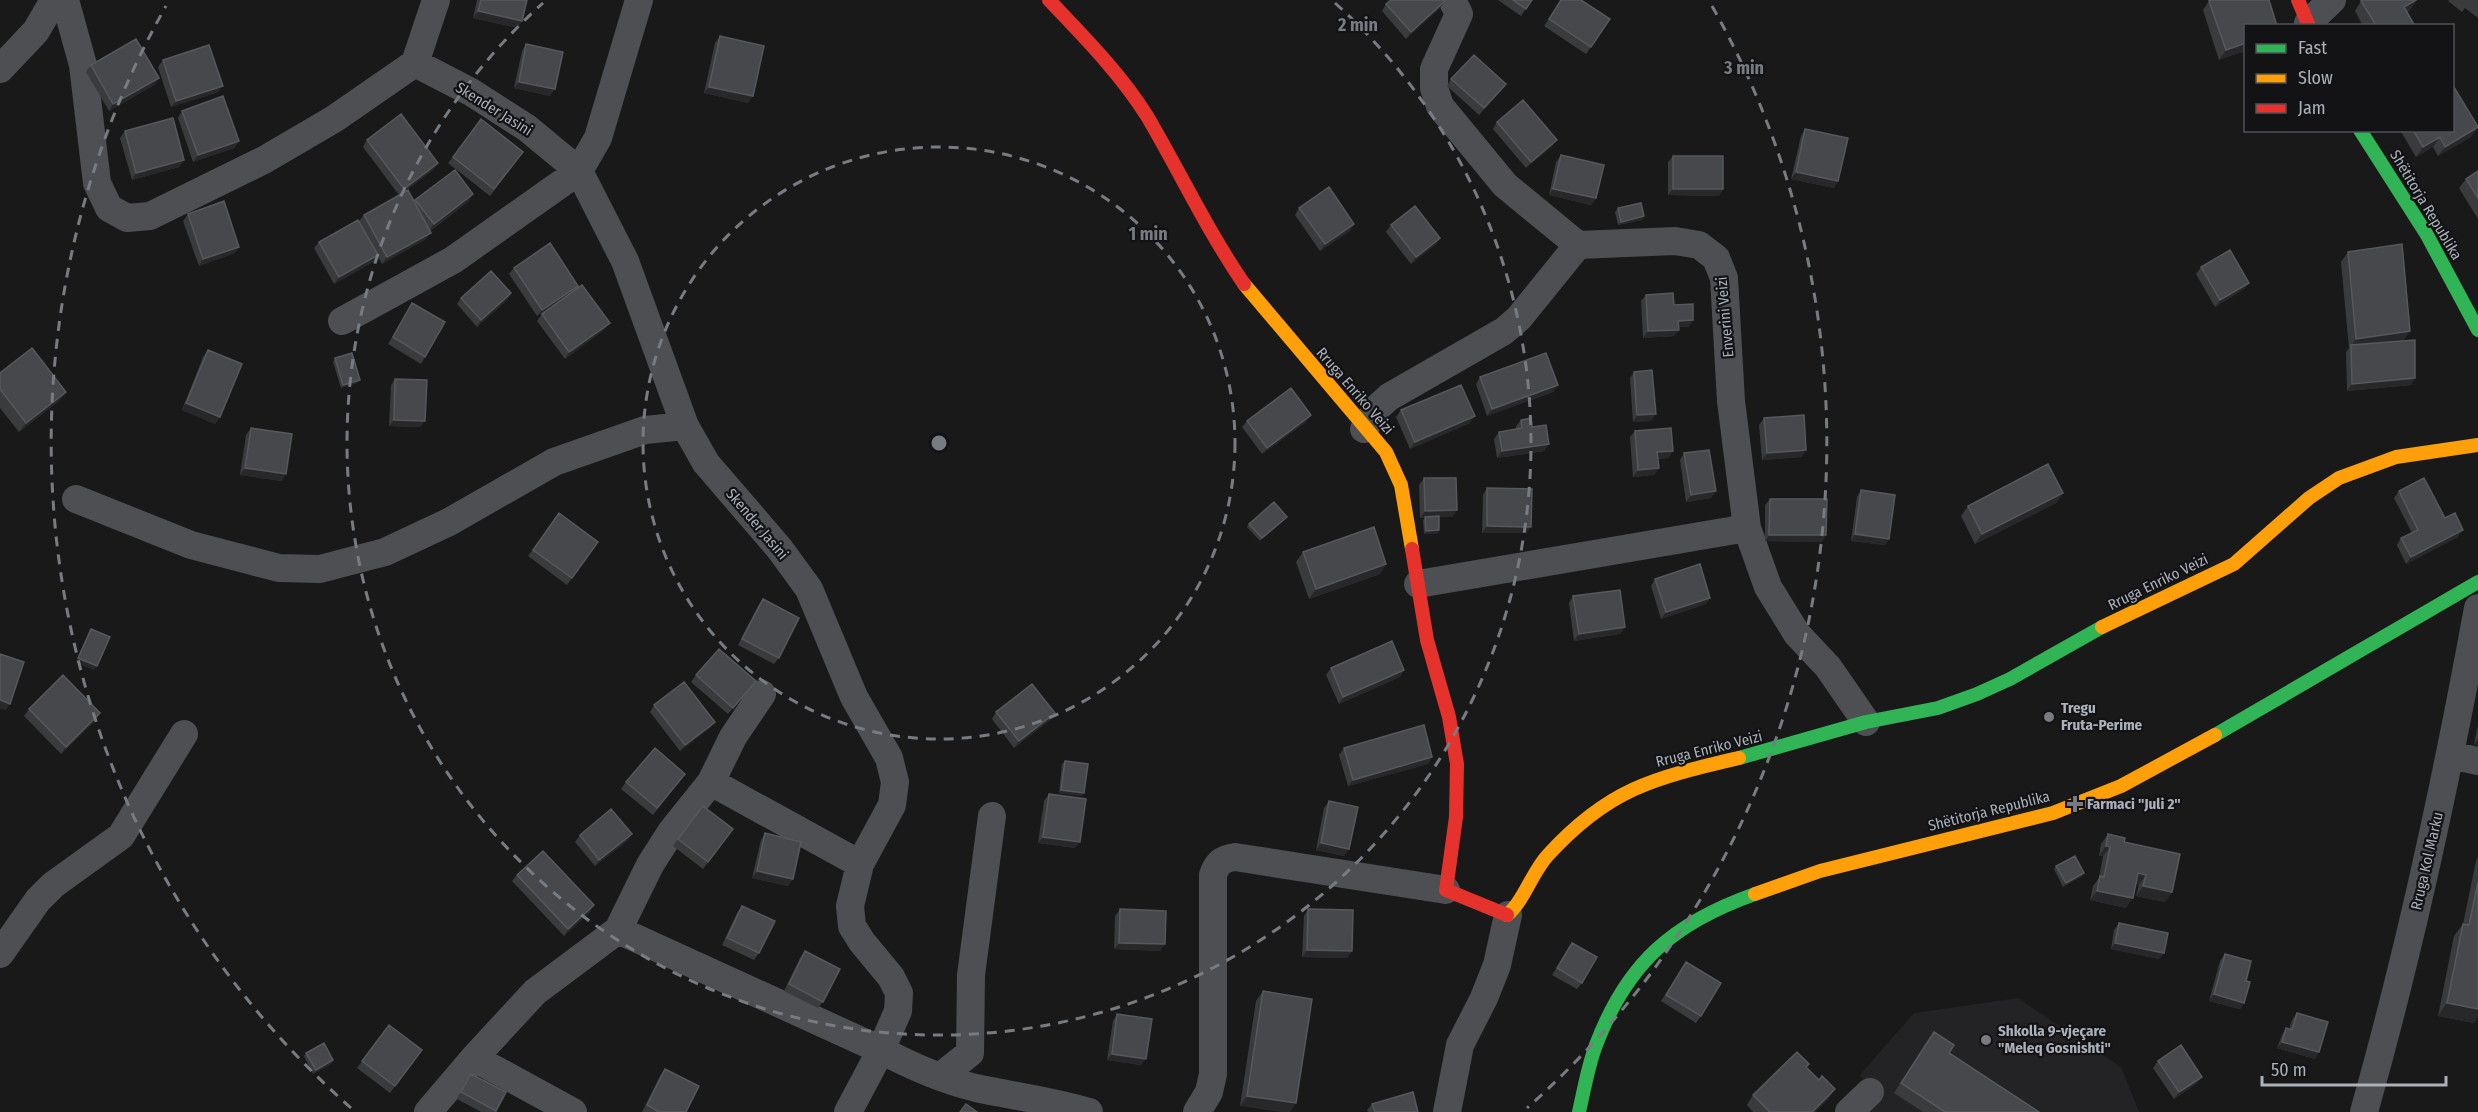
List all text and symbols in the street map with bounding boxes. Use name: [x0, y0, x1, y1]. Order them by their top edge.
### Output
text: 2 min: [1337, 14, 1378, 36]
legend: [2244, 24, 2454, 132]
text: Fast: [2298, 37, 2327, 59]
text: 3 min: [1723, 57, 1764, 79]
text: Slow: [2298, 67, 2333, 89]
street label: Skender Jasini: [452, 78, 536, 140]
text: Jam: [2298, 97, 2326, 119]
street label: Shëtitorja Republika: [2386, 147, 2466, 263]
text: 1 min: [1128, 223, 1168, 245]
street label: Enverini Veizi: [1713, 276, 1737, 358]
street label: Rruga Enriko Veizi: [1312, 344, 1398, 438]
centre of rings: [929, 433, 949, 453]
street label: Skender Jasini: [722, 485, 792, 563]
street label: Rruga Enriko Veizi: [2105, 550, 2211, 614]
place label: Tregu Fruta-Perime: [2061, 699, 2143, 734]
marker: Tregu Fruta-Perime: [2042, 710, 2056, 724]
street label: Rruga Enriko Veizi: [1654, 727, 1764, 771]
street label: Shëtitorja Republika: [1926, 787, 2052, 835]
place label: Farmaci "Juli 2": [2087, 795, 2181, 813]
marker: Farmaci "Juli 2": [2068, 797, 2082, 811]
street label: Rruga Kol Marku: [2407, 810, 2447, 912]
place label: Shkolla 9-vjeçare "Meleq Gosnishti": [1998, 1022, 2111, 1057]
marker: Shkolla 9-vjeçare "Meleq Gosnishti": [1979, 1033, 1993, 1047]
scale bar: [2262, 1049, 2446, 1087]
text: 50 m: [2271, 1059, 2307, 1081]

